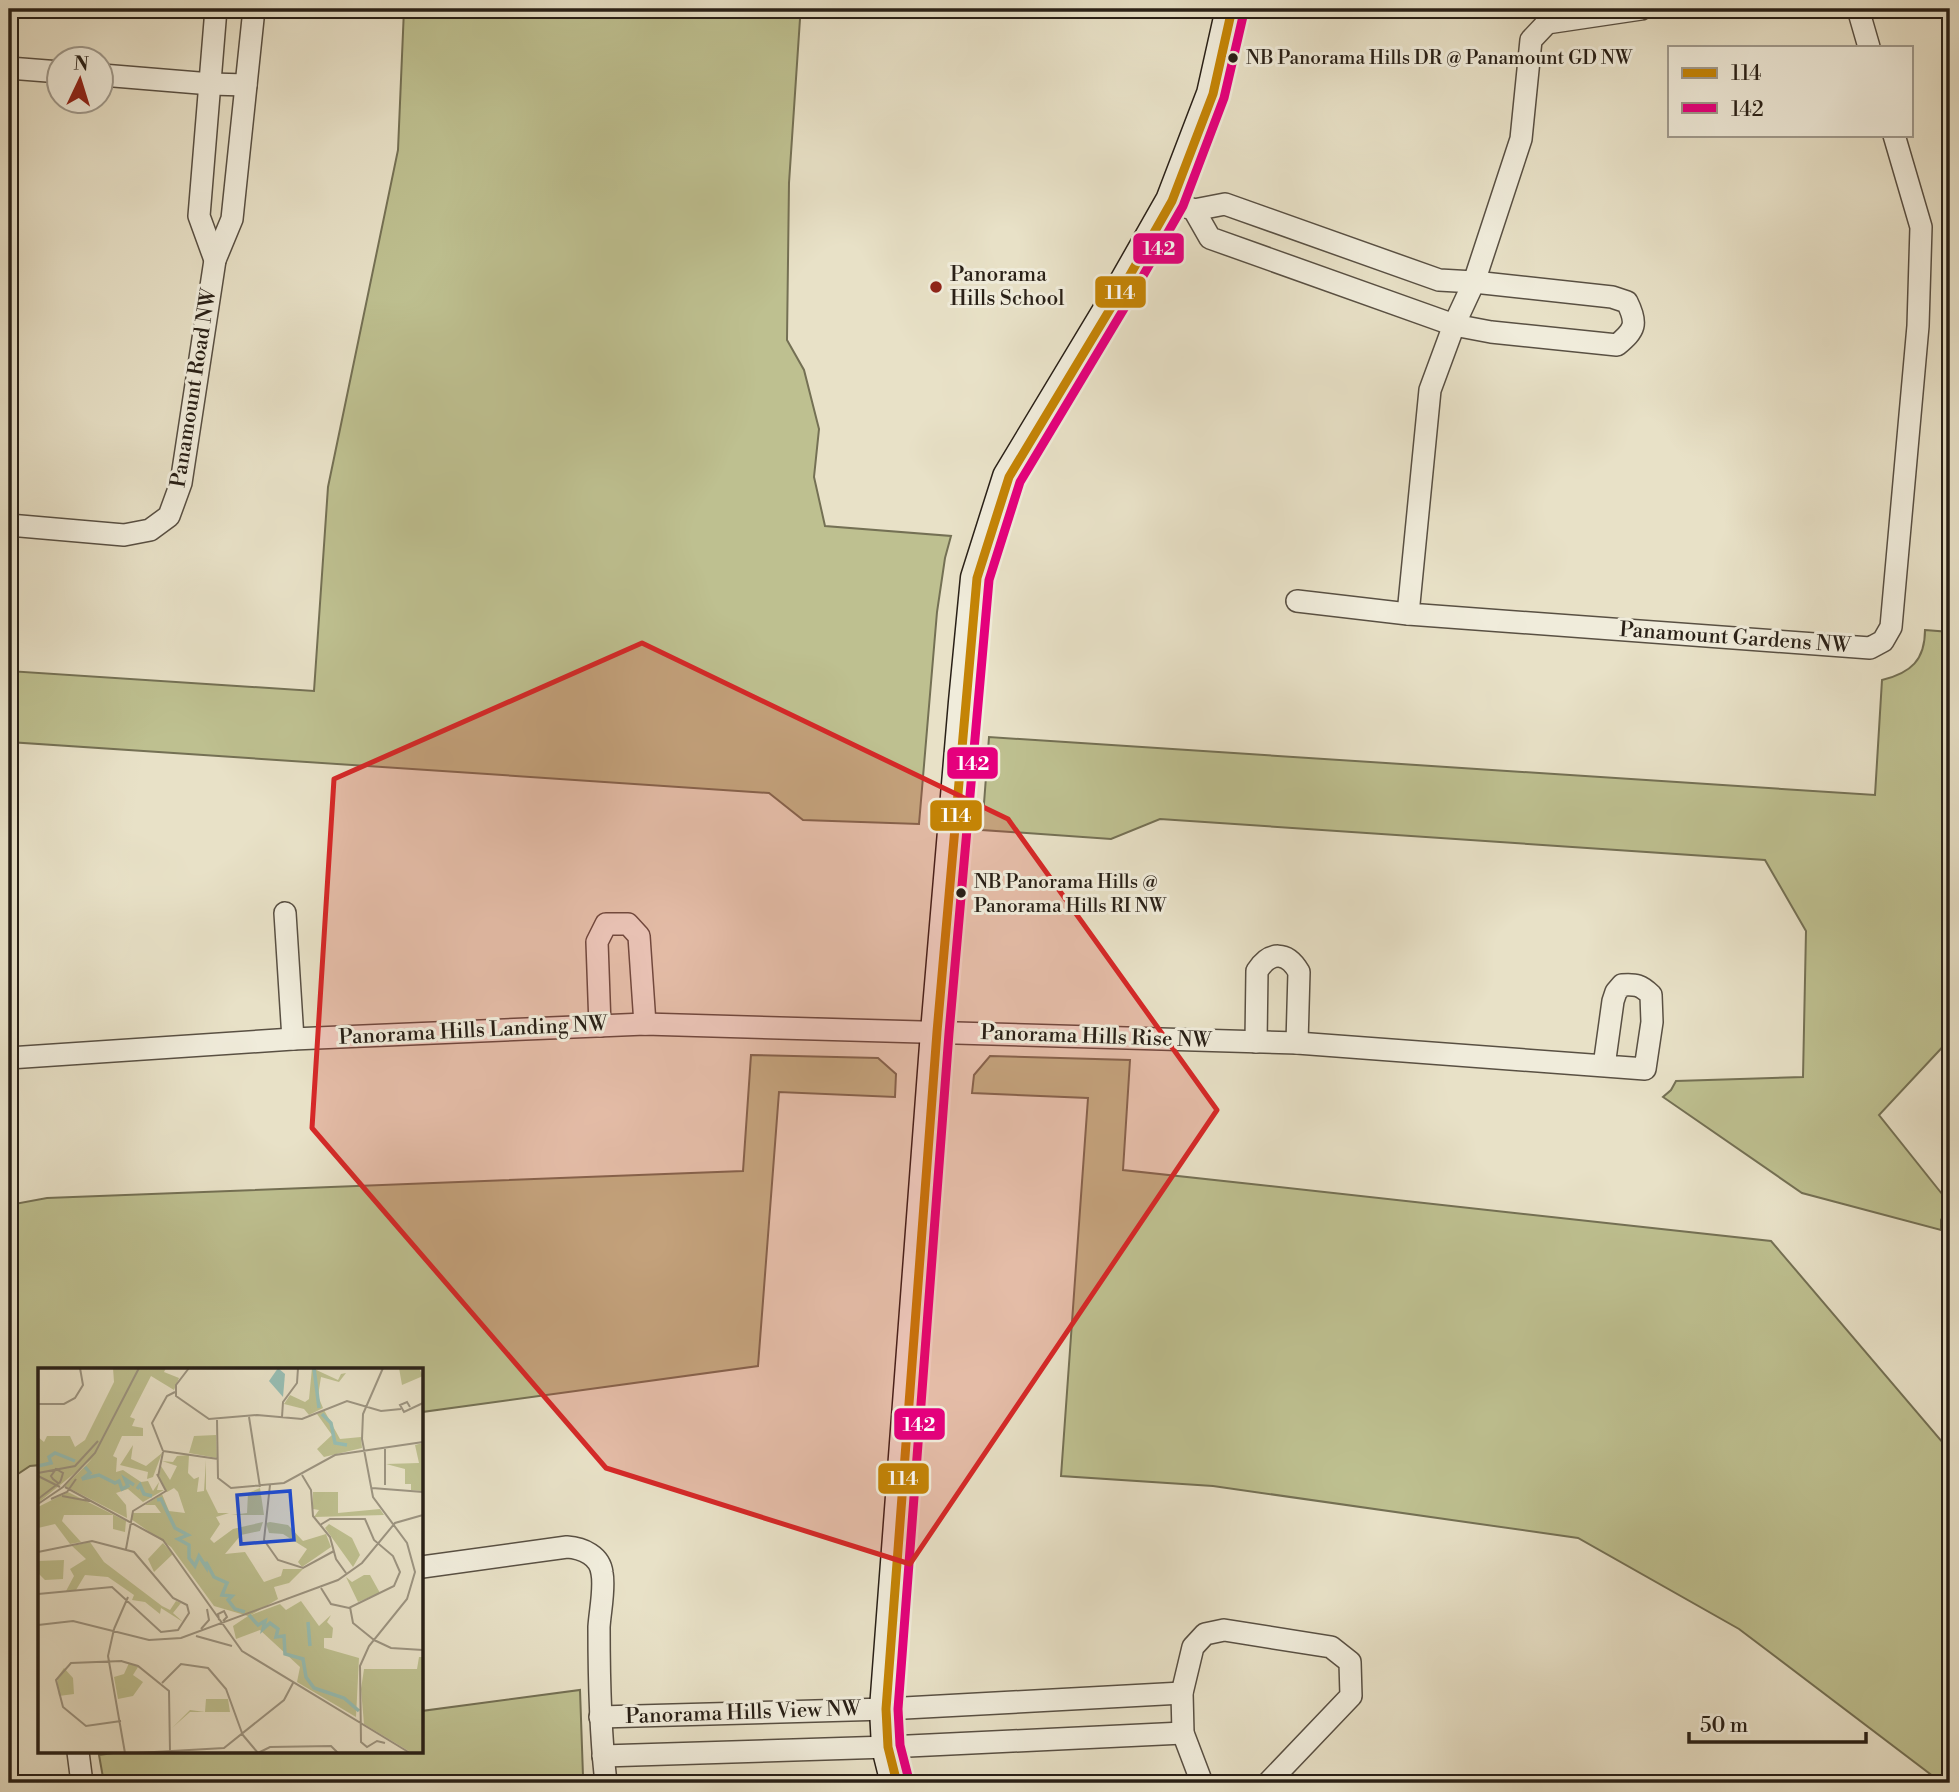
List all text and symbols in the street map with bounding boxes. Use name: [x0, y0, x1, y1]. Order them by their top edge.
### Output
north arrow: [46, 46, 116, 116]
place label: NB Panorama Hills DR @ Panamount GD NW: [1246, 46, 1633, 70]
legend: [1668, 46, 1913, 136]
marker: NB Panorama Hills DR @ Panamount GD NW: [1226, 51, 1240, 65]
text: N: [73, 52, 89, 77]
text: 114: [1731, 61, 1761, 87]
text: 142: [1731, 97, 1764, 123]
line badge: 142: [1132, 232, 1185, 265]
text: 142: [1143, 237, 1175, 261]
place label: Panorama Hills School: [950, 262, 1065, 312]
line badge: 114: [1094, 275, 1147, 309]
marker: Panorama Hills School: [928, 279, 944, 295]
text: 114: [1105, 281, 1136, 305]
street label: Panamount Road NW: [165, 286, 223, 489]
street label: Panamount Gardens NW: [1619, 617, 1852, 659]
line badge: 142: [946, 746, 999, 780]
text: 142: [957, 752, 989, 776]
line badge: 114: [929, 799, 983, 832]
text: 114: [941, 804, 972, 828]
place label: NB Panorama Hills @ Panorama Hills RI NW: [974, 870, 1167, 918]
marker: NB Panorama Hills @ Panorama Hills RI NW: [954, 886, 968, 900]
street label: Panorama Hills Landing NW: [338, 1011, 609, 1051]
street label: Panorama Hills Rise NW: [980, 1020, 1213, 1054]
inset map: [38, 1368, 424, 1754]
line badge: 142: [893, 1407, 946, 1441]
text: 142: [903, 1413, 935, 1437]
line badge: 114: [877, 1462, 930, 1495]
text: 114: [888, 1467, 919, 1491]
street label: Panorama Hills View NW: [625, 1696, 862, 1730]
scale bar: [1689, 1701, 1866, 1745]
text: 50 m: [1700, 1713, 1748, 1739]

